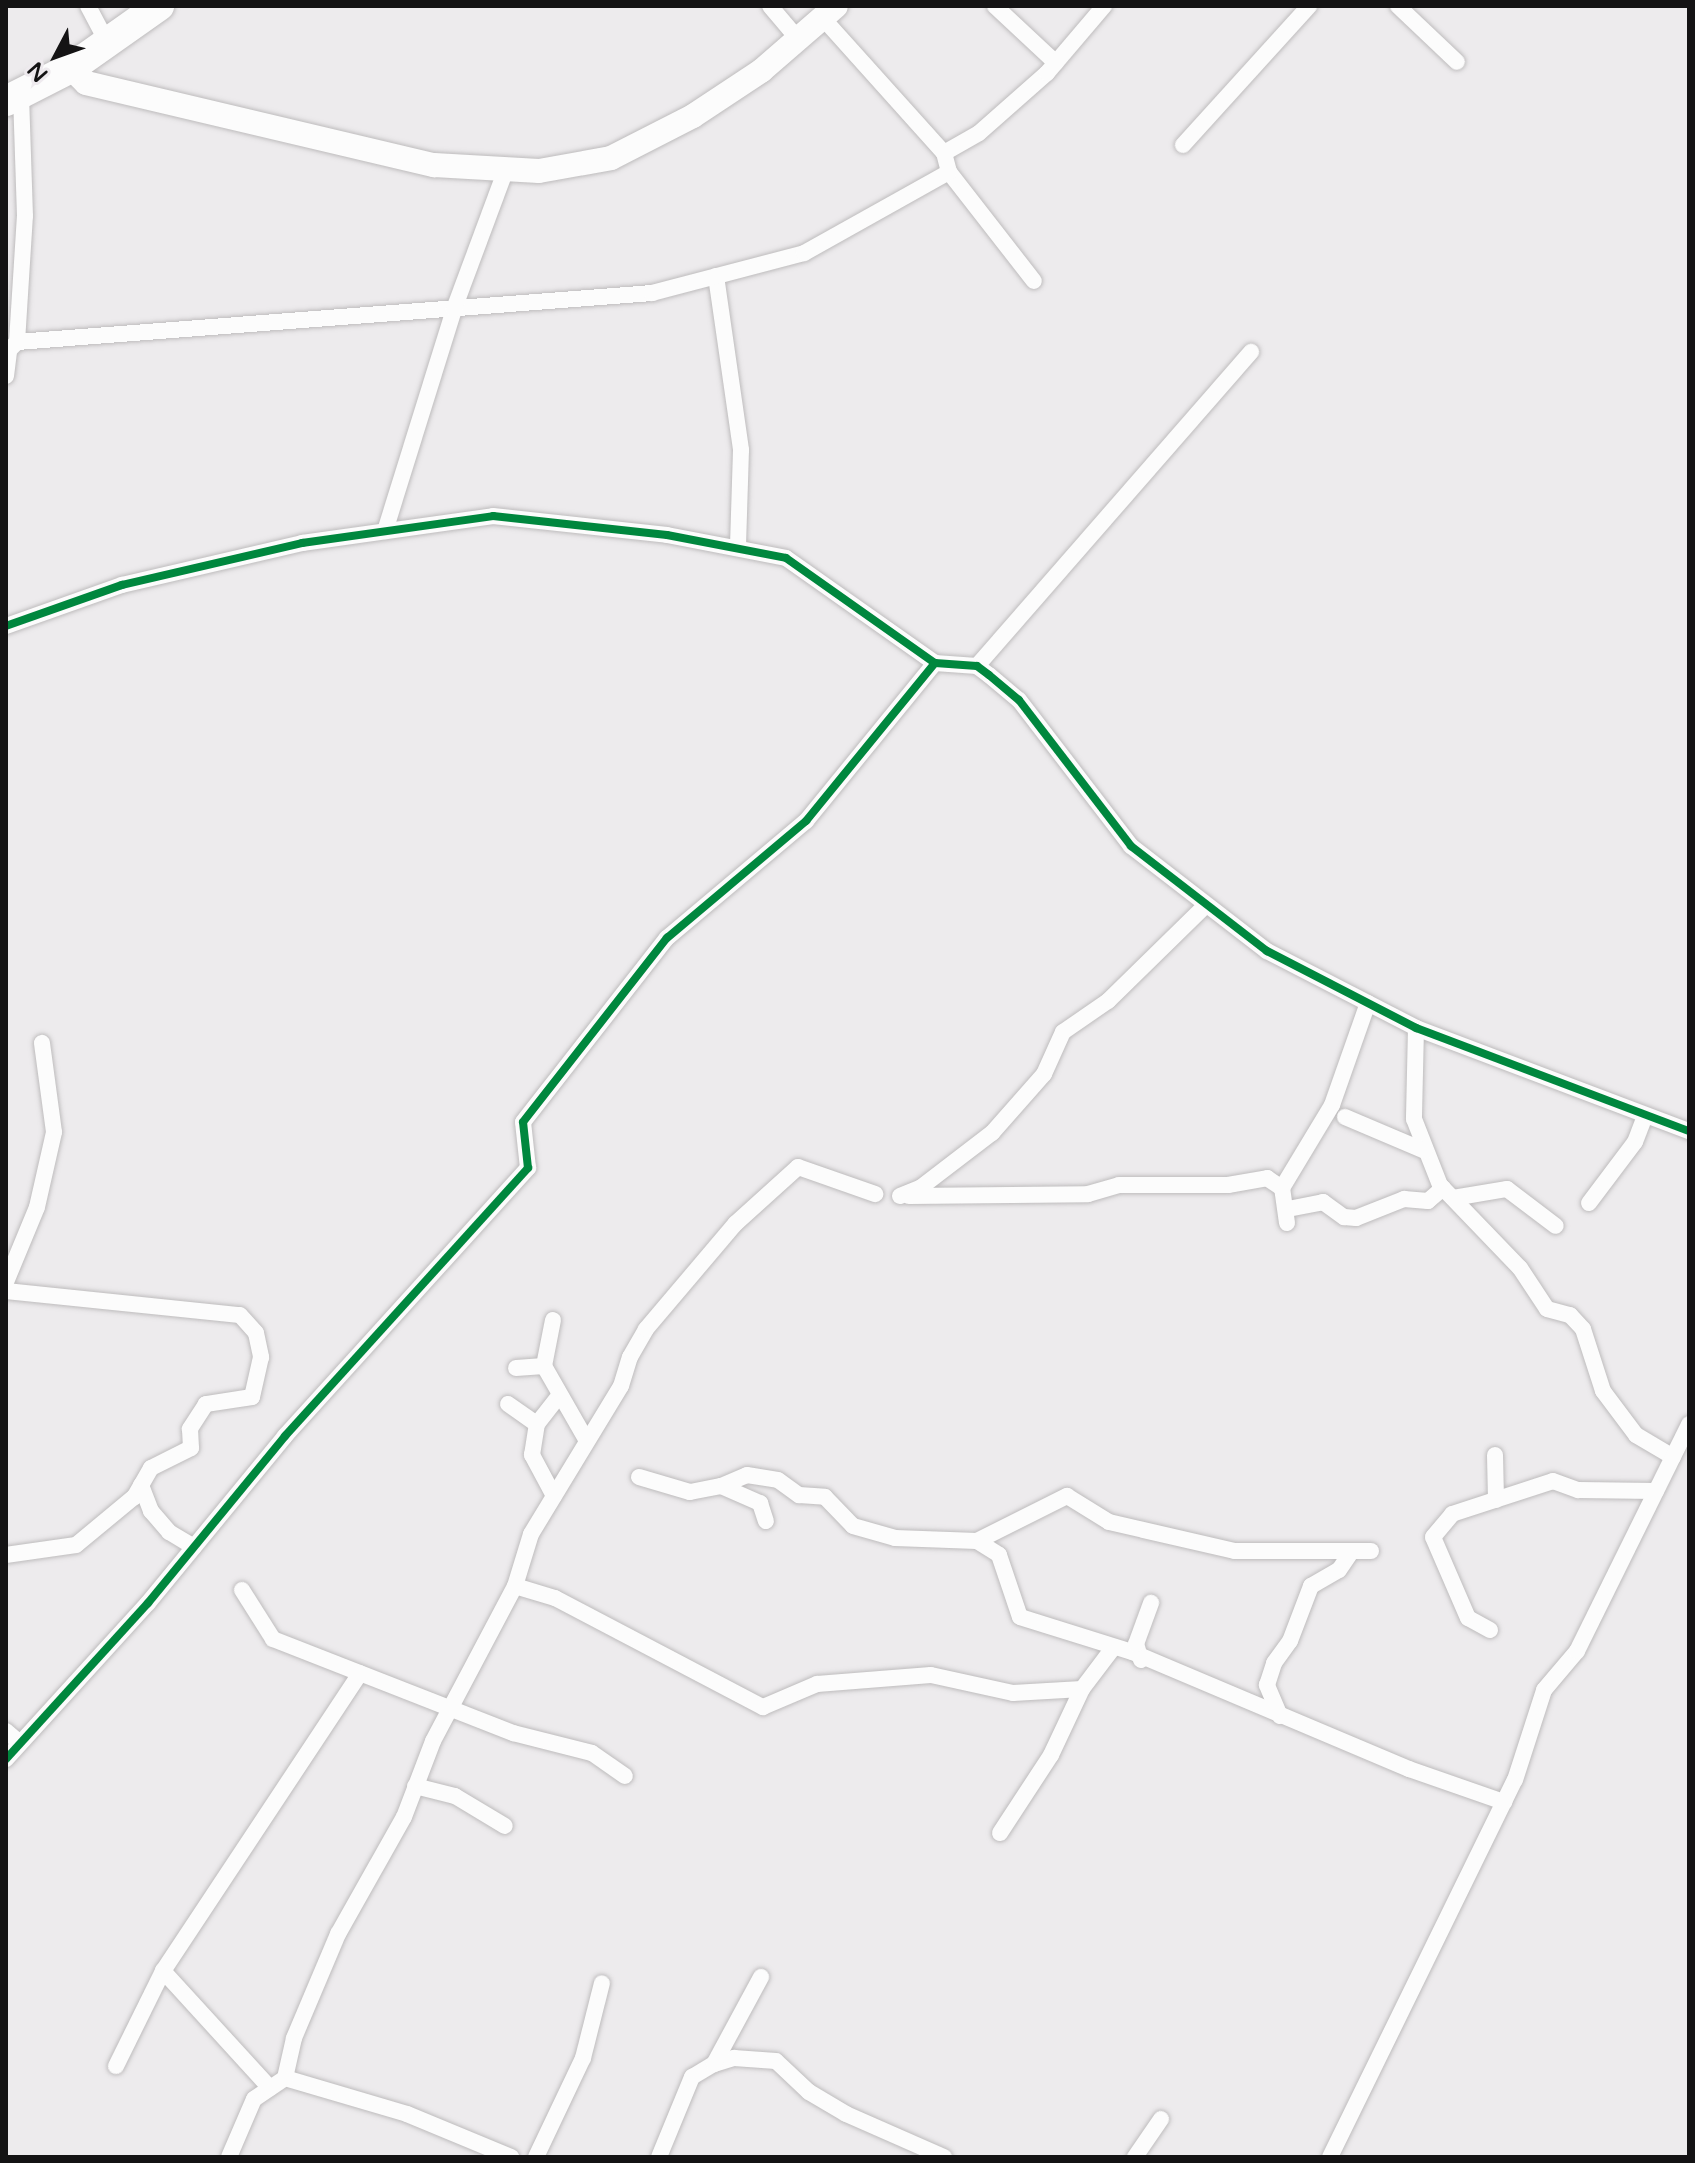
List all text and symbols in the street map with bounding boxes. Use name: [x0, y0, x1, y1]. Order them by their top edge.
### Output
north arrow: [16, 16, 96, 96]
text: N: [22, 57, 54, 87]

